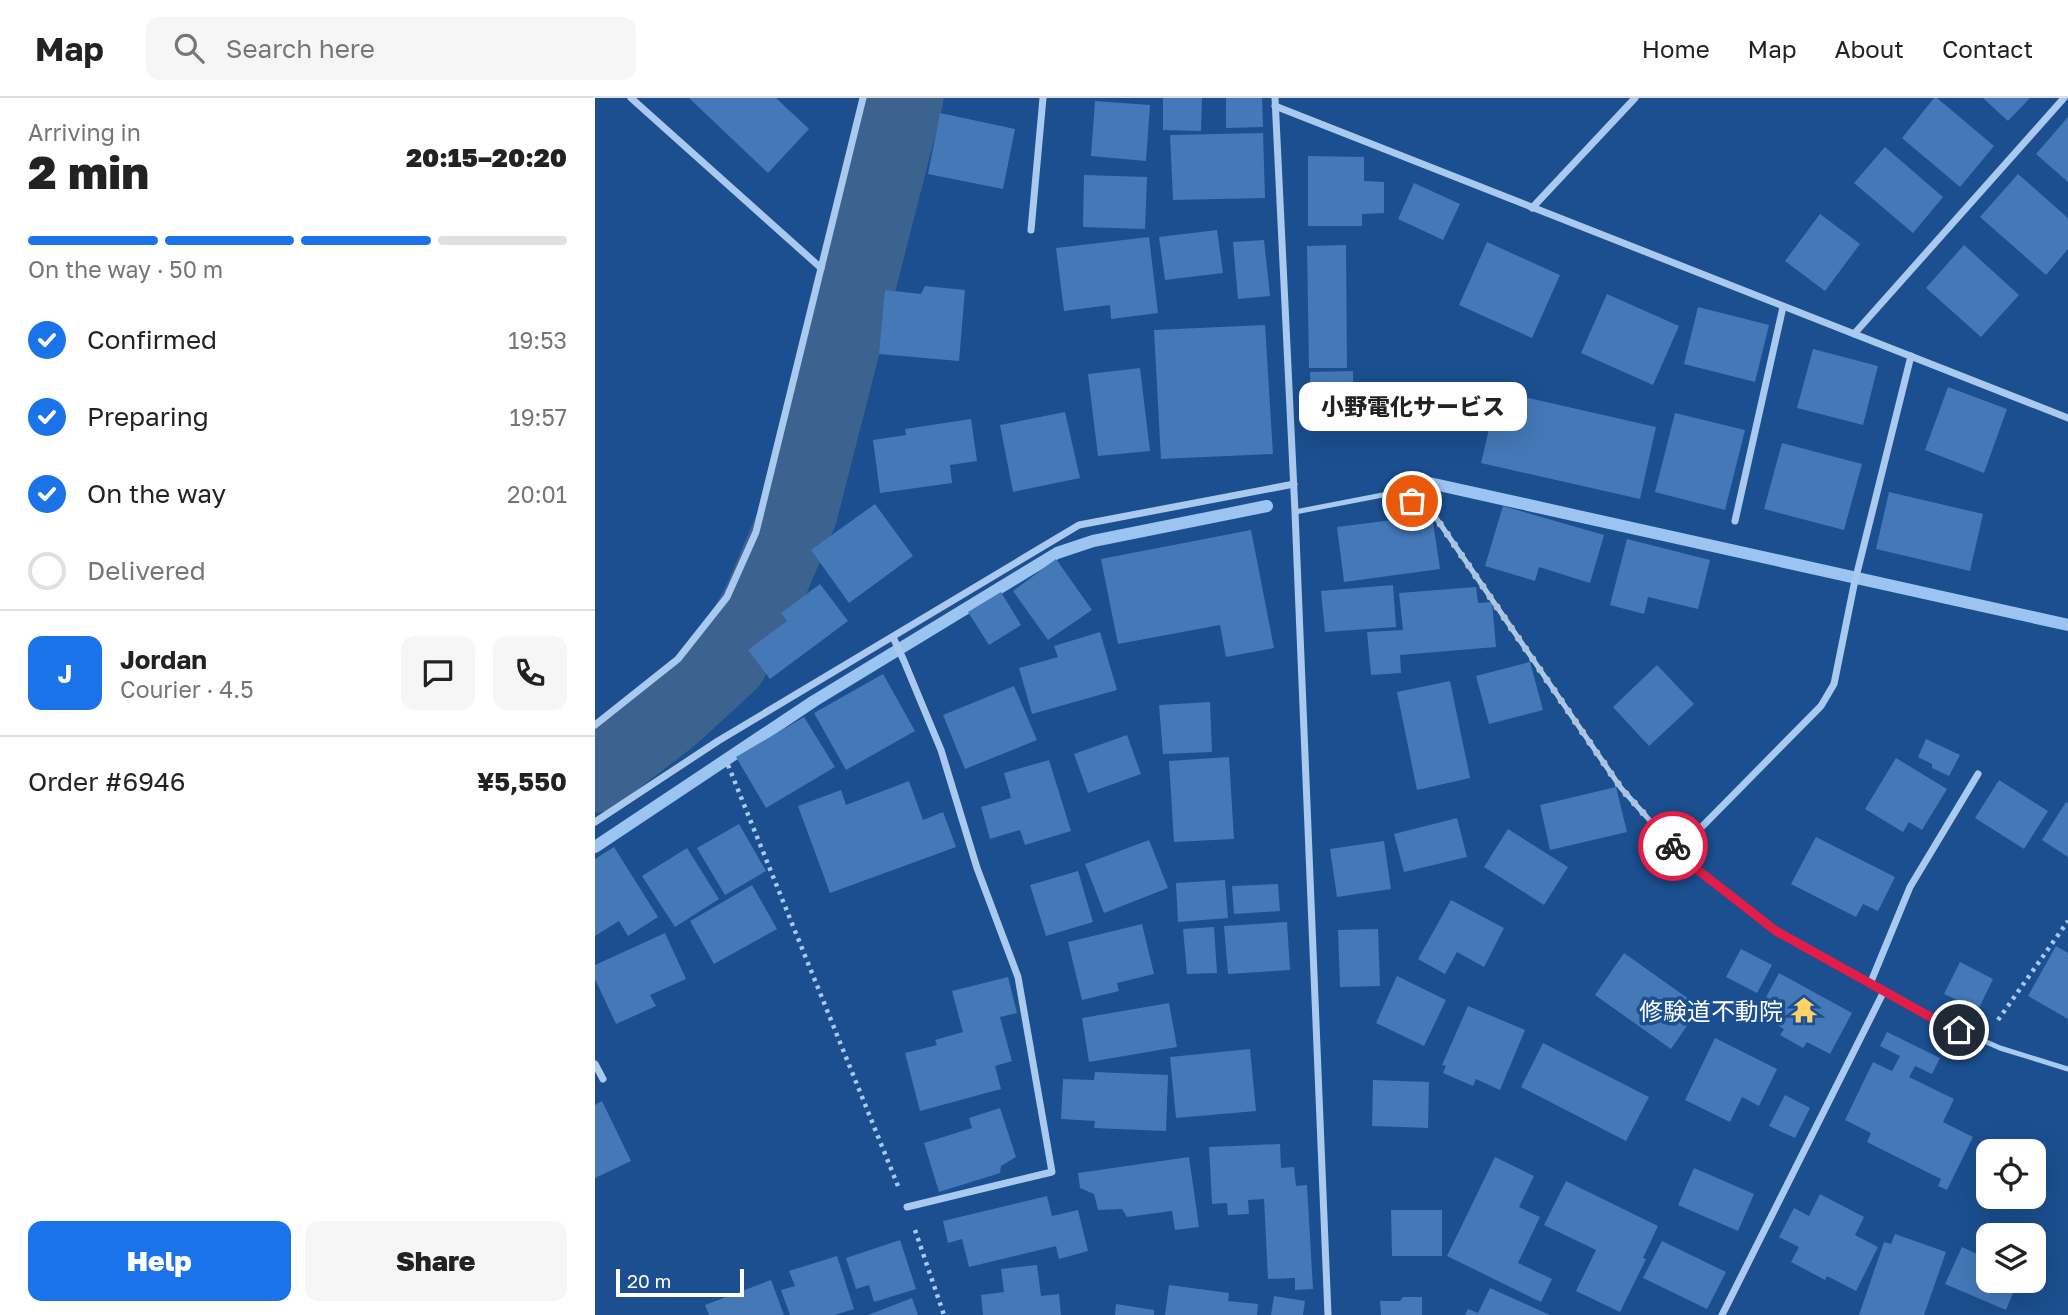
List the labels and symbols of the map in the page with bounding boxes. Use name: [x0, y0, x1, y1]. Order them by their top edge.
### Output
callout: 小野電化サービス: [1298, 382, 1526, 431]
pin: [1382, 471, 1442, 531]
courier: [1638, 811, 1708, 881]
temple icon: 修験道不動院: [1789, 995, 1819, 1025]
place label: 修験道不動院: [1639, 996, 1783, 1025]
pin: [1929, 1000, 1989, 1060]
scale bar: [616, 1266, 744, 1298]

